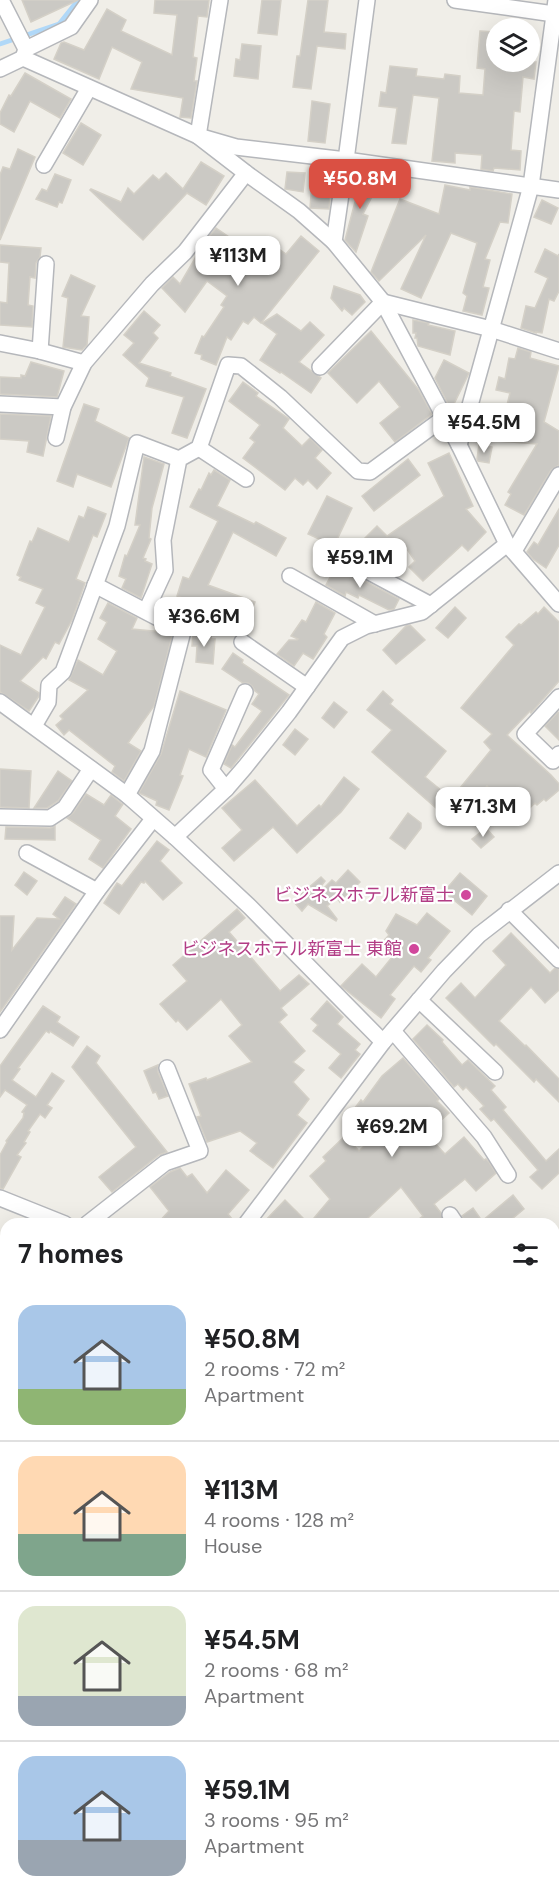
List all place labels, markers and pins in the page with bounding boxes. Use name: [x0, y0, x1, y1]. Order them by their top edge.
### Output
pin: ¥50.8M: [311, 159, 409, 210]
pin: ¥113M: [196, 236, 280, 287]
pin: ¥54.5M: [435, 403, 533, 454]
pin: ¥59.1M: [311, 538, 409, 589]
pin: ¥36.6M: [155, 597, 253, 648]
pin: ¥71.3M: [434, 787, 532, 838]
place label: ビジネスホテル新富士: [274, 883, 454, 907]
marker: ビジネスホテル新富士: [459, 888, 473, 902]
place label: ビジネスホテル新富士 東館: [181, 937, 402, 961]
marker: ビジネスホテル新富士 東館: [407, 942, 421, 956]
pin: ¥69.2M: [343, 1107, 441, 1158]

